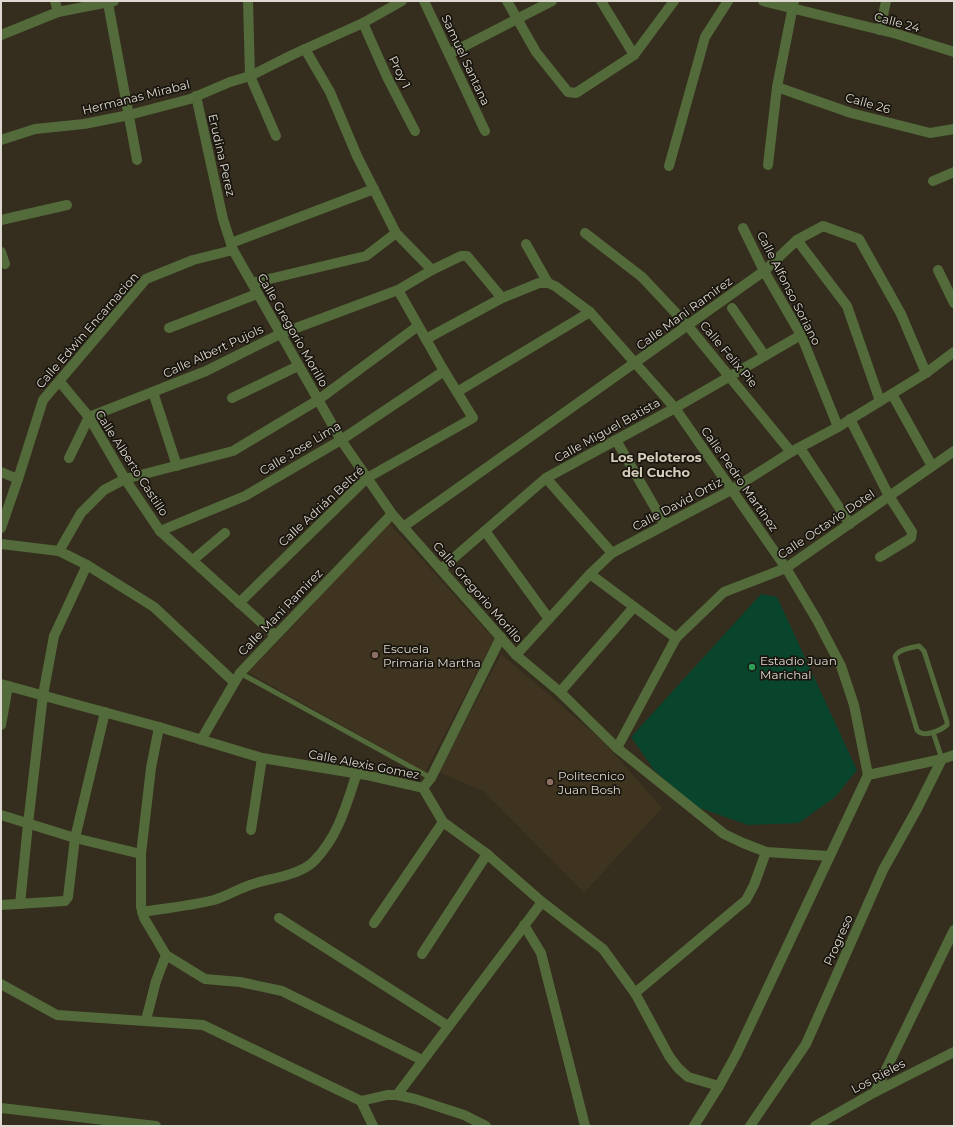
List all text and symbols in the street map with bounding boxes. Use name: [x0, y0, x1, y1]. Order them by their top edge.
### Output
street label: Calle 24: [872, 9, 922, 35]
street label: Samuel Santana: [438, 12, 494, 108]
street label: Proy 1: [386, 53, 414, 91]
street label: Hermanas Mirabal: [81, 76, 191, 118]
street label: Calle 26: [844, 89, 892, 117]
street label: Erudina Perez: [205, 112, 239, 198]
street label: Calle Alfonso Soriano: [754, 229, 824, 347]
street label: Calle Edwin Encarnacion: [33, 269, 141, 391]
street label: Calle Gregorio Morillo: [254, 270, 332, 390]
street label: Calle Mani Ramirez: [633, 273, 735, 353]
street label: Calle Felix Pie: [697, 318, 761, 390]
street label: Calle Albert Pujols: [160, 321, 266, 381]
street label: Calle Miguel Batista: [551, 395, 663, 465]
street label: Calle Alberto Castillo: [92, 407, 172, 519]
street label: Calle Jose Lima: [257, 418, 343, 478]
street label: Calle Pedro Martinez: [698, 424, 782, 534]
district label: Los Peloteros del Cucho: [610, 449, 702, 480]
street label: Calle Adrián Beltré: [275, 462, 367, 550]
street label: Calle David Ortiz: [630, 474, 724, 534]
street label: Calle Octavio Dotel: [775, 486, 877, 562]
street label: Calle Gregorio Morillo: [430, 538, 526, 646]
street label: Calle Mani Ramirez: [235, 565, 325, 659]
place label: Escuela Primaria Martha: [383, 641, 481, 670]
marker: Escuela Primaria Martha: [370, 650, 380, 660]
place label: Estadio Juan Marichal: [760, 653, 837, 682]
marker: Estadio Juan Marichal: [747, 662, 757, 672]
street label: Calle Alexis Gomez: [307, 746, 421, 782]
place label: Politecnico Juan Bosh: [557, 768, 625, 797]
marker: Politecnico Juan Bosh: [545, 777, 555, 787]
street label: Progreso: [820, 912, 856, 968]
street label: Los Rieles: [848, 1055, 908, 1096]

